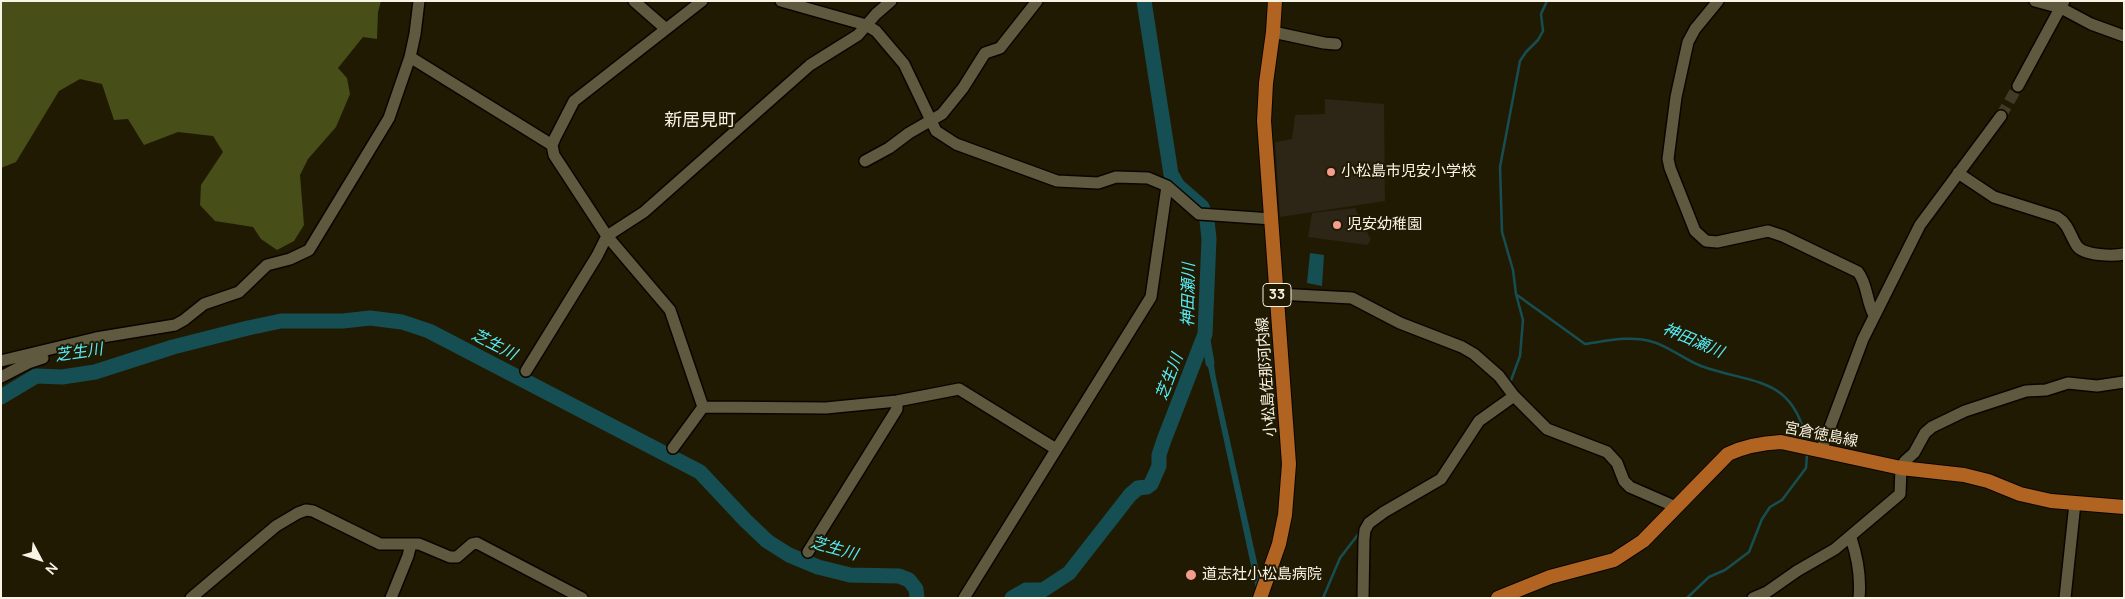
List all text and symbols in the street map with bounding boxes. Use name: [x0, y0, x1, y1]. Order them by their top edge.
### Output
district label: 新居見町: [664, 110, 736, 132]
place label: 小松島市児安小学校: [1341, 163, 1476, 181]
marker: 小松島市児安小学校: [1325, 166, 1337, 178]
place label: 児安幼稚園: [1347, 216, 1422, 234]
marker: 児安幼稚園: [1331, 219, 1343, 231]
water label: 神田瀬川: [1179, 263, 1199, 327]
road number: 33: [1263, 284, 1291, 306]
street label: 小松島佐那河内線: [1254, 317, 1280, 437]
water label: 神田瀬川: [1660, 320, 1726, 362]
water label: 芝生川: [468, 326, 520, 364]
water label: 芝生川: [54, 340, 104, 366]
water label: 芝生川: [1152, 351, 1188, 403]
street label: 宮倉徳島線: [1782, 419, 1860, 451]
water label: 芝生川: [808, 533, 860, 565]
north arrow: [15, 534, 65, 584]
text: N: [41, 559, 62, 579]
place label: 道志社小松島病院: [1202, 566, 1322, 584]
marker: 道志社小松島病院: [1184, 568, 1198, 582]

